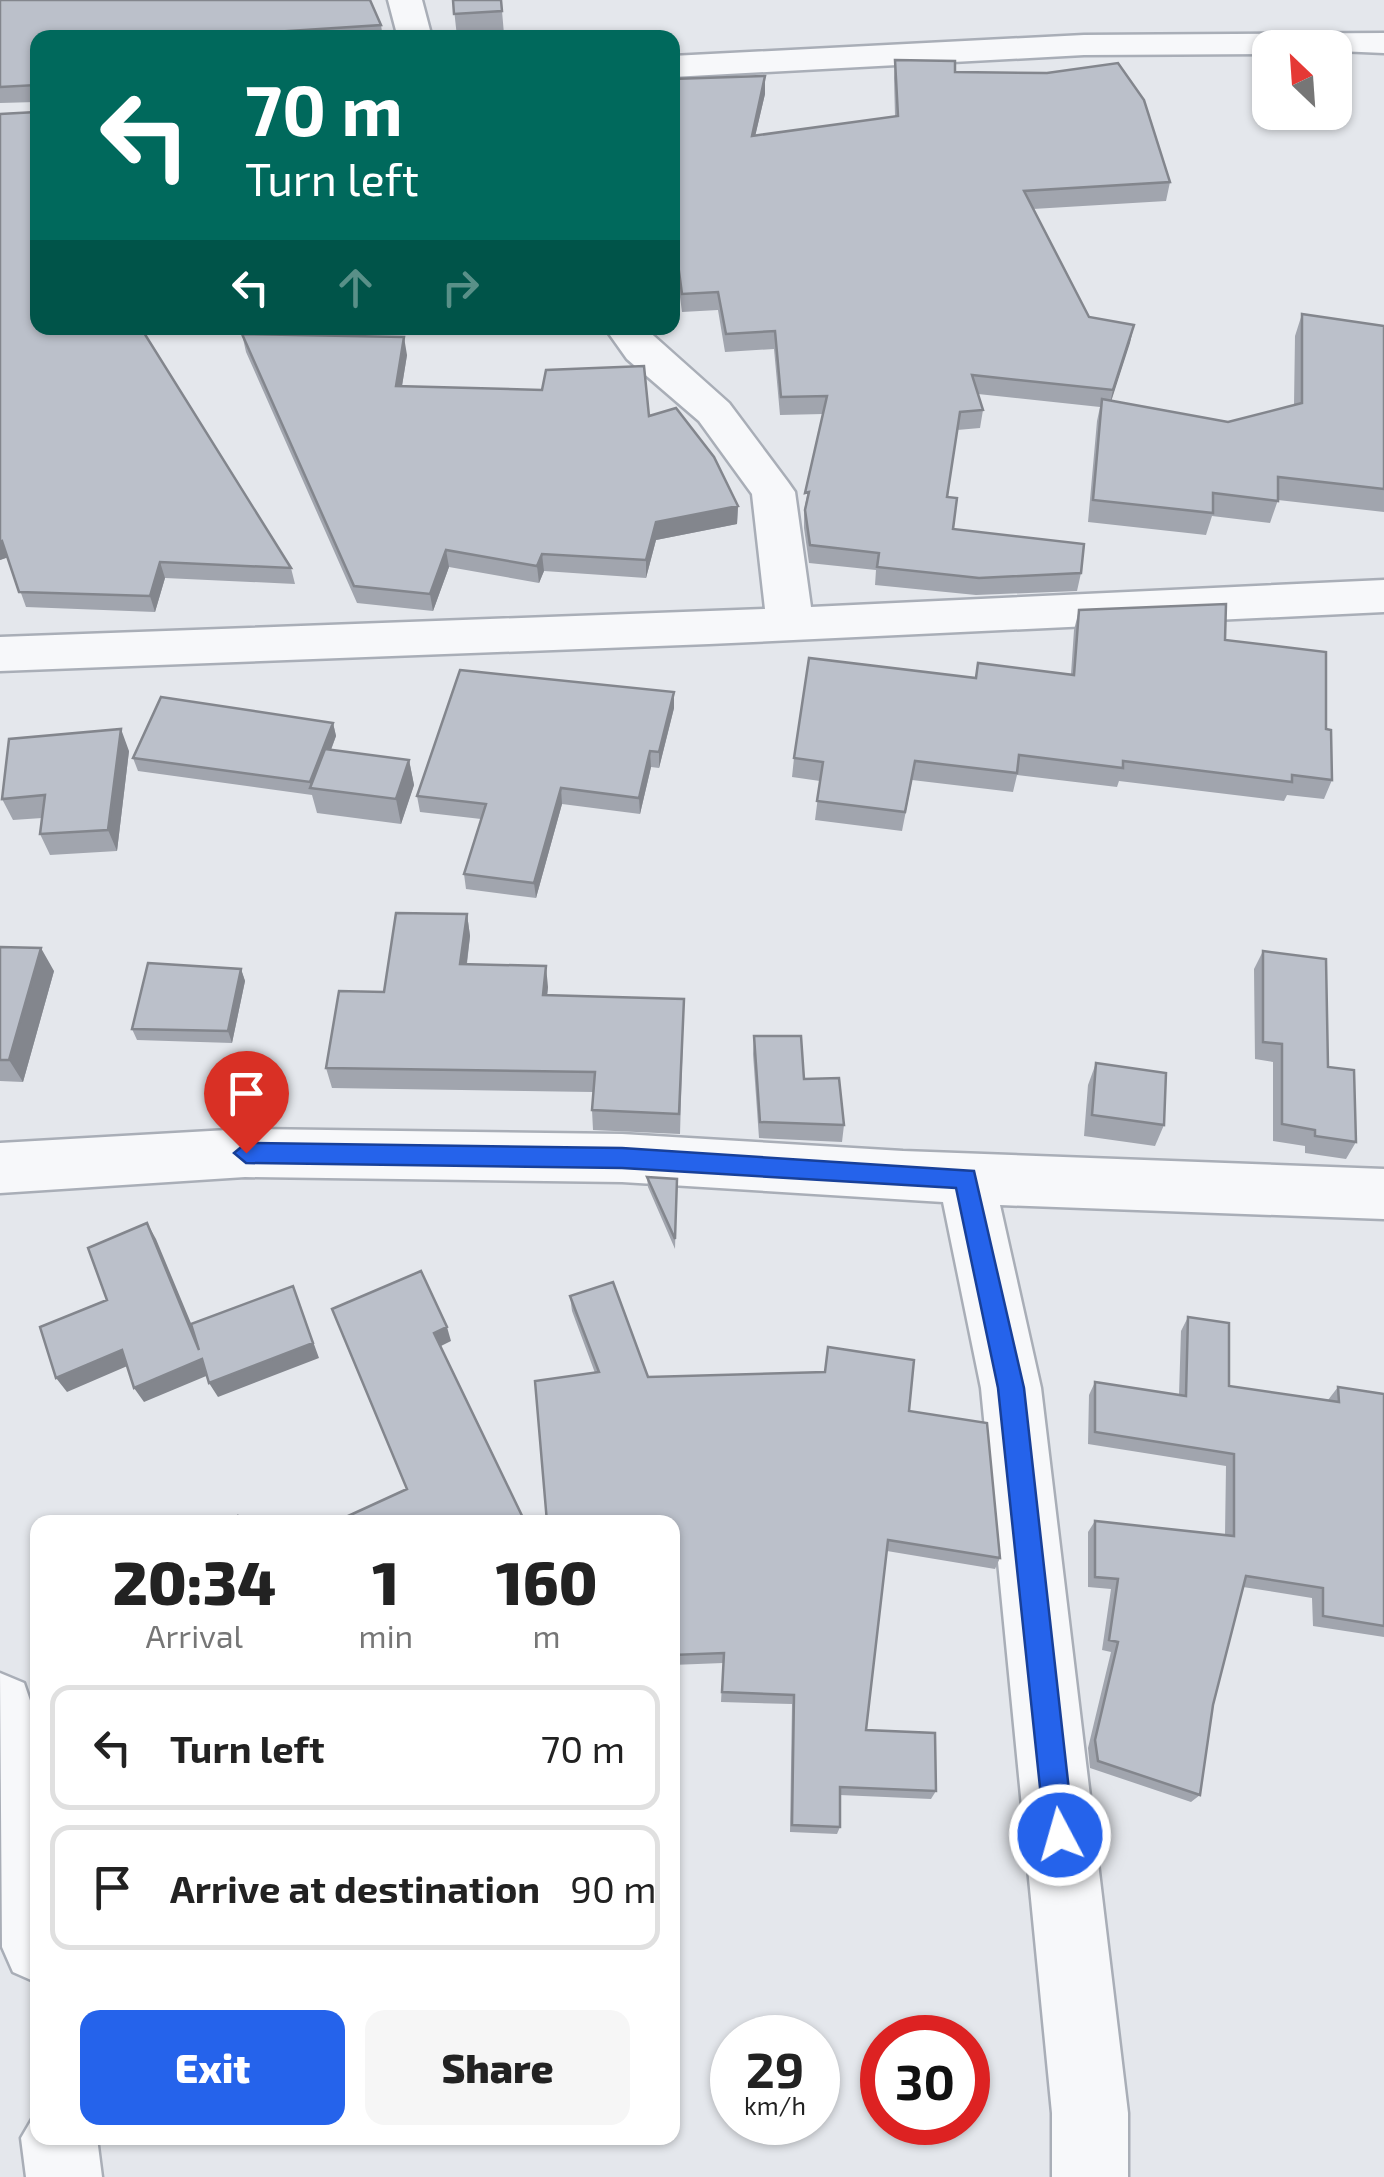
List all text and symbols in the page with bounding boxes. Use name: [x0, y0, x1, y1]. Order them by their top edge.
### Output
north arrow: [1252, 30, 1352, 130]
map controls: [1252, 30, 1352, 130]
text: 70 m: [245, 66, 403, 150]
icon: left: [80, 70, 210, 200]
text: Turn left: [245, 151, 419, 205]
icon: left: [223, 260, 278, 315]
icon: ahead: [328, 260, 383, 315]
icon: right: [433, 260, 488, 315]
pin: [204, 1051, 289, 1154]
icon: arrive: [219, 1066, 274, 1121]
text: 20:34: [112, 1545, 276, 1617]
text: 1: [372, 1545, 399, 1617]
text: 160: [496, 1545, 597, 1617]
text: Arrival: [146, 1616, 243, 1654]
text: min: [359, 1616, 413, 1654]
text: m: [533, 1616, 561, 1654]
icon: left: [85, 1720, 140, 1775]
text: Turn left: [170, 1725, 325, 1771]
text: 70 m: [541, 1725, 625, 1771]
position arrow: [1008, 1783, 1112, 1887]
icon: arrive: [85, 1860, 140, 1915]
text: Arrive at destination: [170, 1865, 540, 1911]
text: 90 m: [570, 1865, 657, 1911]
button: Exit: [80, 2010, 345, 2125]
button: Share: [365, 2010, 630, 2125]
speed limit sign: 30: [860, 2015, 990, 2145]
text: 29: [746, 2038, 804, 2098]
text: km/h: [744, 2090, 806, 2120]

